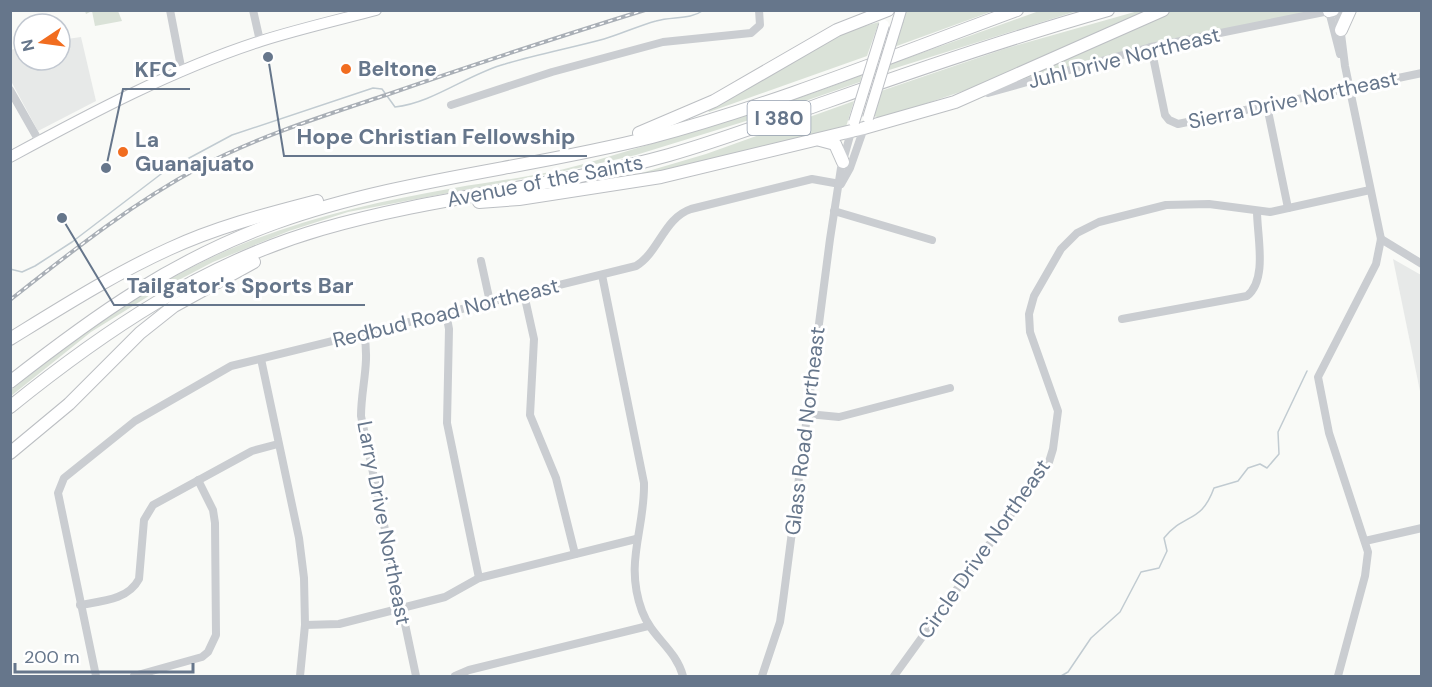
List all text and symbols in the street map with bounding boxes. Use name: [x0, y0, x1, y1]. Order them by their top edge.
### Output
north arrow: [12, 12, 72, 72]
street label: Juhl Drive Northeast: [1025, 21, 1223, 95]
text: N: [16, 37, 39, 53]
callout: KFC: [123, 49, 190, 89]
text: KFC: [135, 55, 177, 84]
place label: Beltone: [358, 55, 437, 83]
marker: Beltone: [339, 62, 353, 76]
street label: Sierra Drive Northeast: [1186, 64, 1400, 136]
road number: I 380: [748, 101, 810, 135]
callout: Hope Christian Fellowship: [284, 116, 587, 156]
text: Hope Christian Fellowship: [297, 122, 575, 151]
place label: La Guanajuato: [135, 126, 254, 178]
marker: La Guanajuato: [116, 145, 130, 159]
street label: Avenue of the Saints: [444, 148, 646, 214]
callout: Tailgator's Sports Bar: [114, 265, 365, 305]
text: Tailgator's Sports Bar: [126, 271, 354, 300]
street label: Redbud Road Northeast: [330, 271, 562, 355]
street label: Glass Road Northeast: [778, 325, 832, 537]
street label: Larry Drive Northeast: [350, 419, 418, 627]
street label: Circle Drive Northeast: [911, 453, 1057, 645]
scale bar: [15, 636, 194, 674]
text: 200 m: [24, 645, 80, 669]

